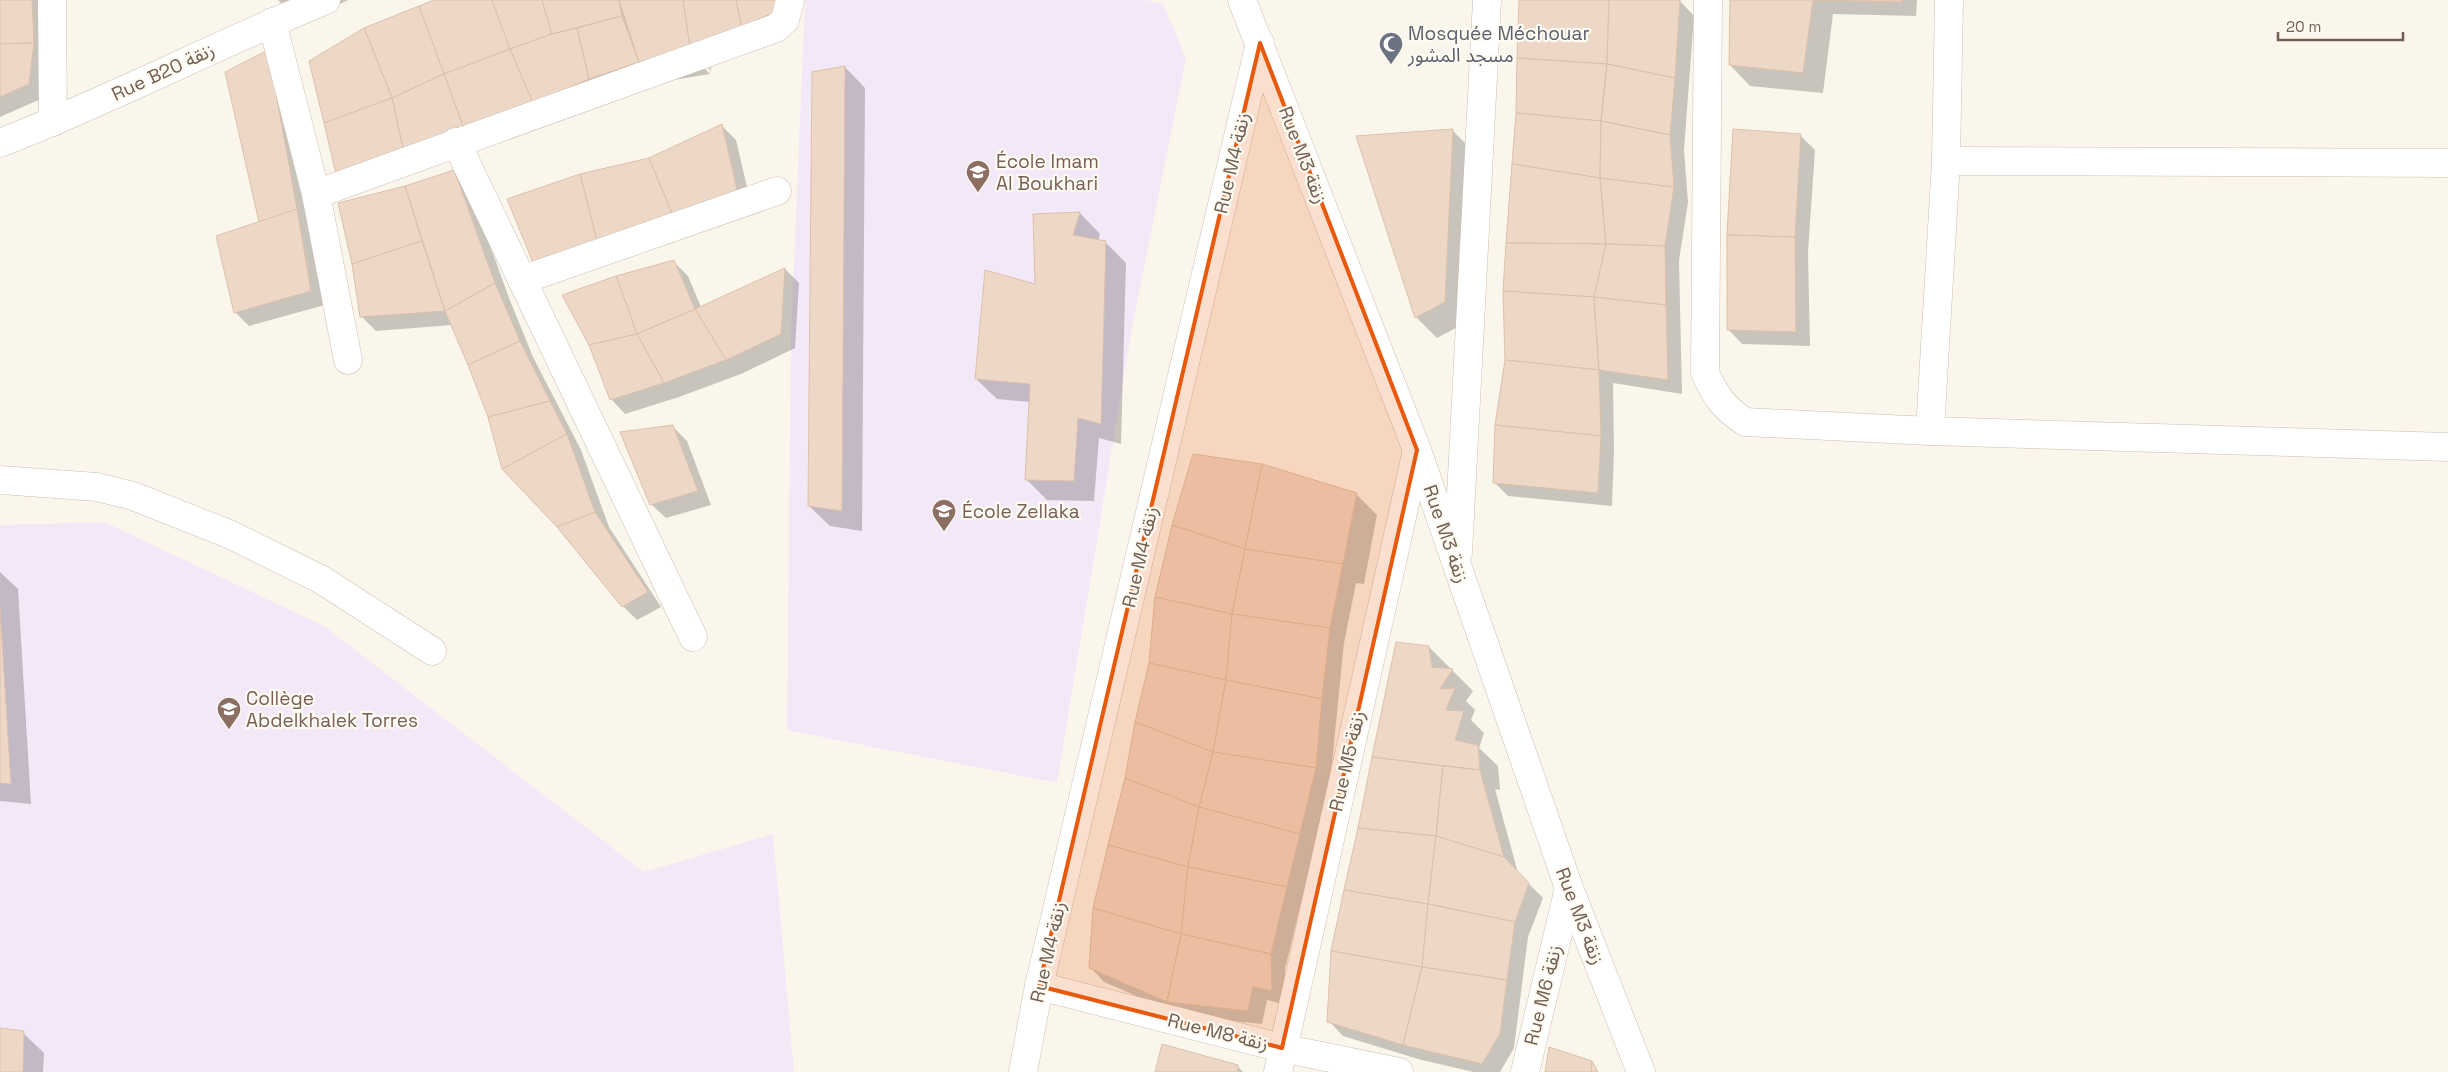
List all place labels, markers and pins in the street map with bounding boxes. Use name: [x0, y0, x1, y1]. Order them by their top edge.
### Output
place label: Mosquée Méchouar مسجد المشور: [1407, 21, 1590, 68]
mosque icon: Mosquée Méchouar مسجد المشور: [1378, 31, 1404, 65]
place label: École Imam Al Boukhari: [996, 149, 1099, 196]
school or university icon: École Imam Al Boukhari: [965, 159, 991, 193]
school or university icon: École Zellaka: [931, 498, 957, 532]
place label: École Zellaka: [962, 499, 1080, 524]
place label: Collège Abdelkhalek Torres: [246, 686, 418, 733]
school or university icon: Collège Abdelkhalek Torres: [216, 696, 242, 730]

